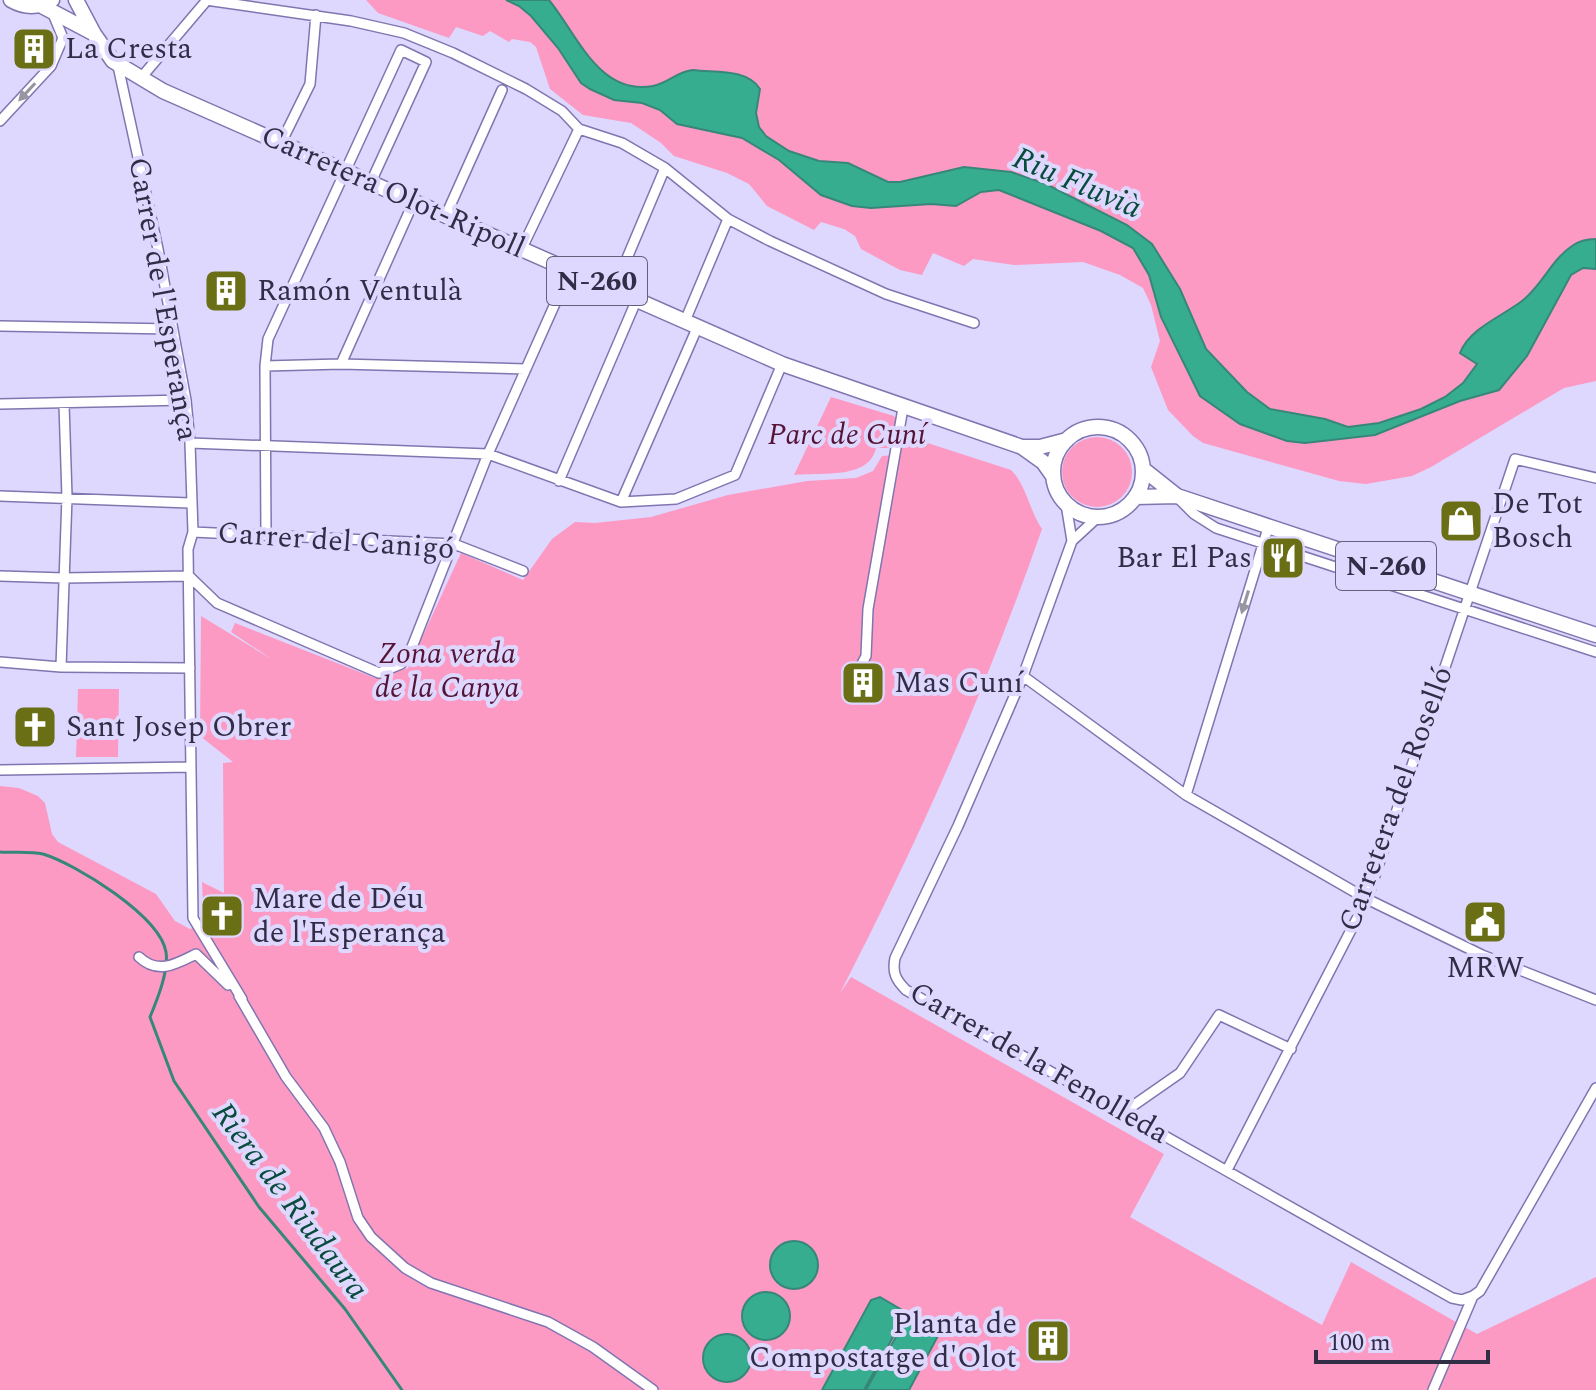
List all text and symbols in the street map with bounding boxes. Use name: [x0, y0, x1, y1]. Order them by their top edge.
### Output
building icon: La Cresta: [10, 25, 58, 73]
place label: La Cresta: [65, 26, 193, 72]
one-way arrow: [18, 82, 36, 101]
street label: Carretera Olot-Ripoll: [253, 113, 533, 271]
water label: Riu Fluvià: [1005, 134, 1149, 232]
street label: Carrer de l'Esperança: [115, 154, 211, 445]
road number: N-260: [547, 257, 647, 305]
building icon: Ramón Ventulà: [202, 267, 250, 315]
place label: Ramón Ventulà: [257, 268, 463, 314]
park label: Parc de Cuní: [768, 412, 930, 458]
place label: De Tot Bosch: [1492, 481, 1583, 561]
shop icon: De Tot Bosch: [1437, 497, 1485, 545]
street label: Carrer del Canigó: [216, 510, 456, 572]
restaurant icon: Bar El Pas: [1259, 534, 1307, 582]
place label: Bar El Pas: [1116, 535, 1252, 581]
road number: N-260: [1336, 542, 1436, 590]
one-way arrow: [1238, 591, 1251, 615]
park label: Zona verda de la Canya: [374, 631, 520, 711]
building icon: Mas Cuní: [839, 659, 887, 707]
place label: Mas Cuní: [894, 660, 1025, 706]
street label: Carretera del Roselló: [1327, 660, 1465, 938]
church icon: Sant Josep Obrer: [11, 703, 59, 751]
place label: Sant Josep Obrer: [66, 704, 292, 750]
place label: Mare de Déu de l'Esperança: [253, 876, 446, 956]
church icon: Mare de Déu de l'Esperança: [198, 892, 246, 940]
public building icon: MRW: [1461, 898, 1509, 946]
place label: MRW: [1446, 945, 1524, 991]
street label: Carrer de la Fenolleda: [901, 970, 1178, 1156]
water label: Riera de Riudaura: [199, 1092, 381, 1310]
place label: Planta de Compostatge d'Olot: [749, 1301, 1017, 1381]
scale bar: [1316, 1314, 1488, 1364]
building icon: Planta de Compostatge d'Olot: [1024, 1317, 1072, 1365]
text: 100 m: [1328, 1325, 1391, 1361]

